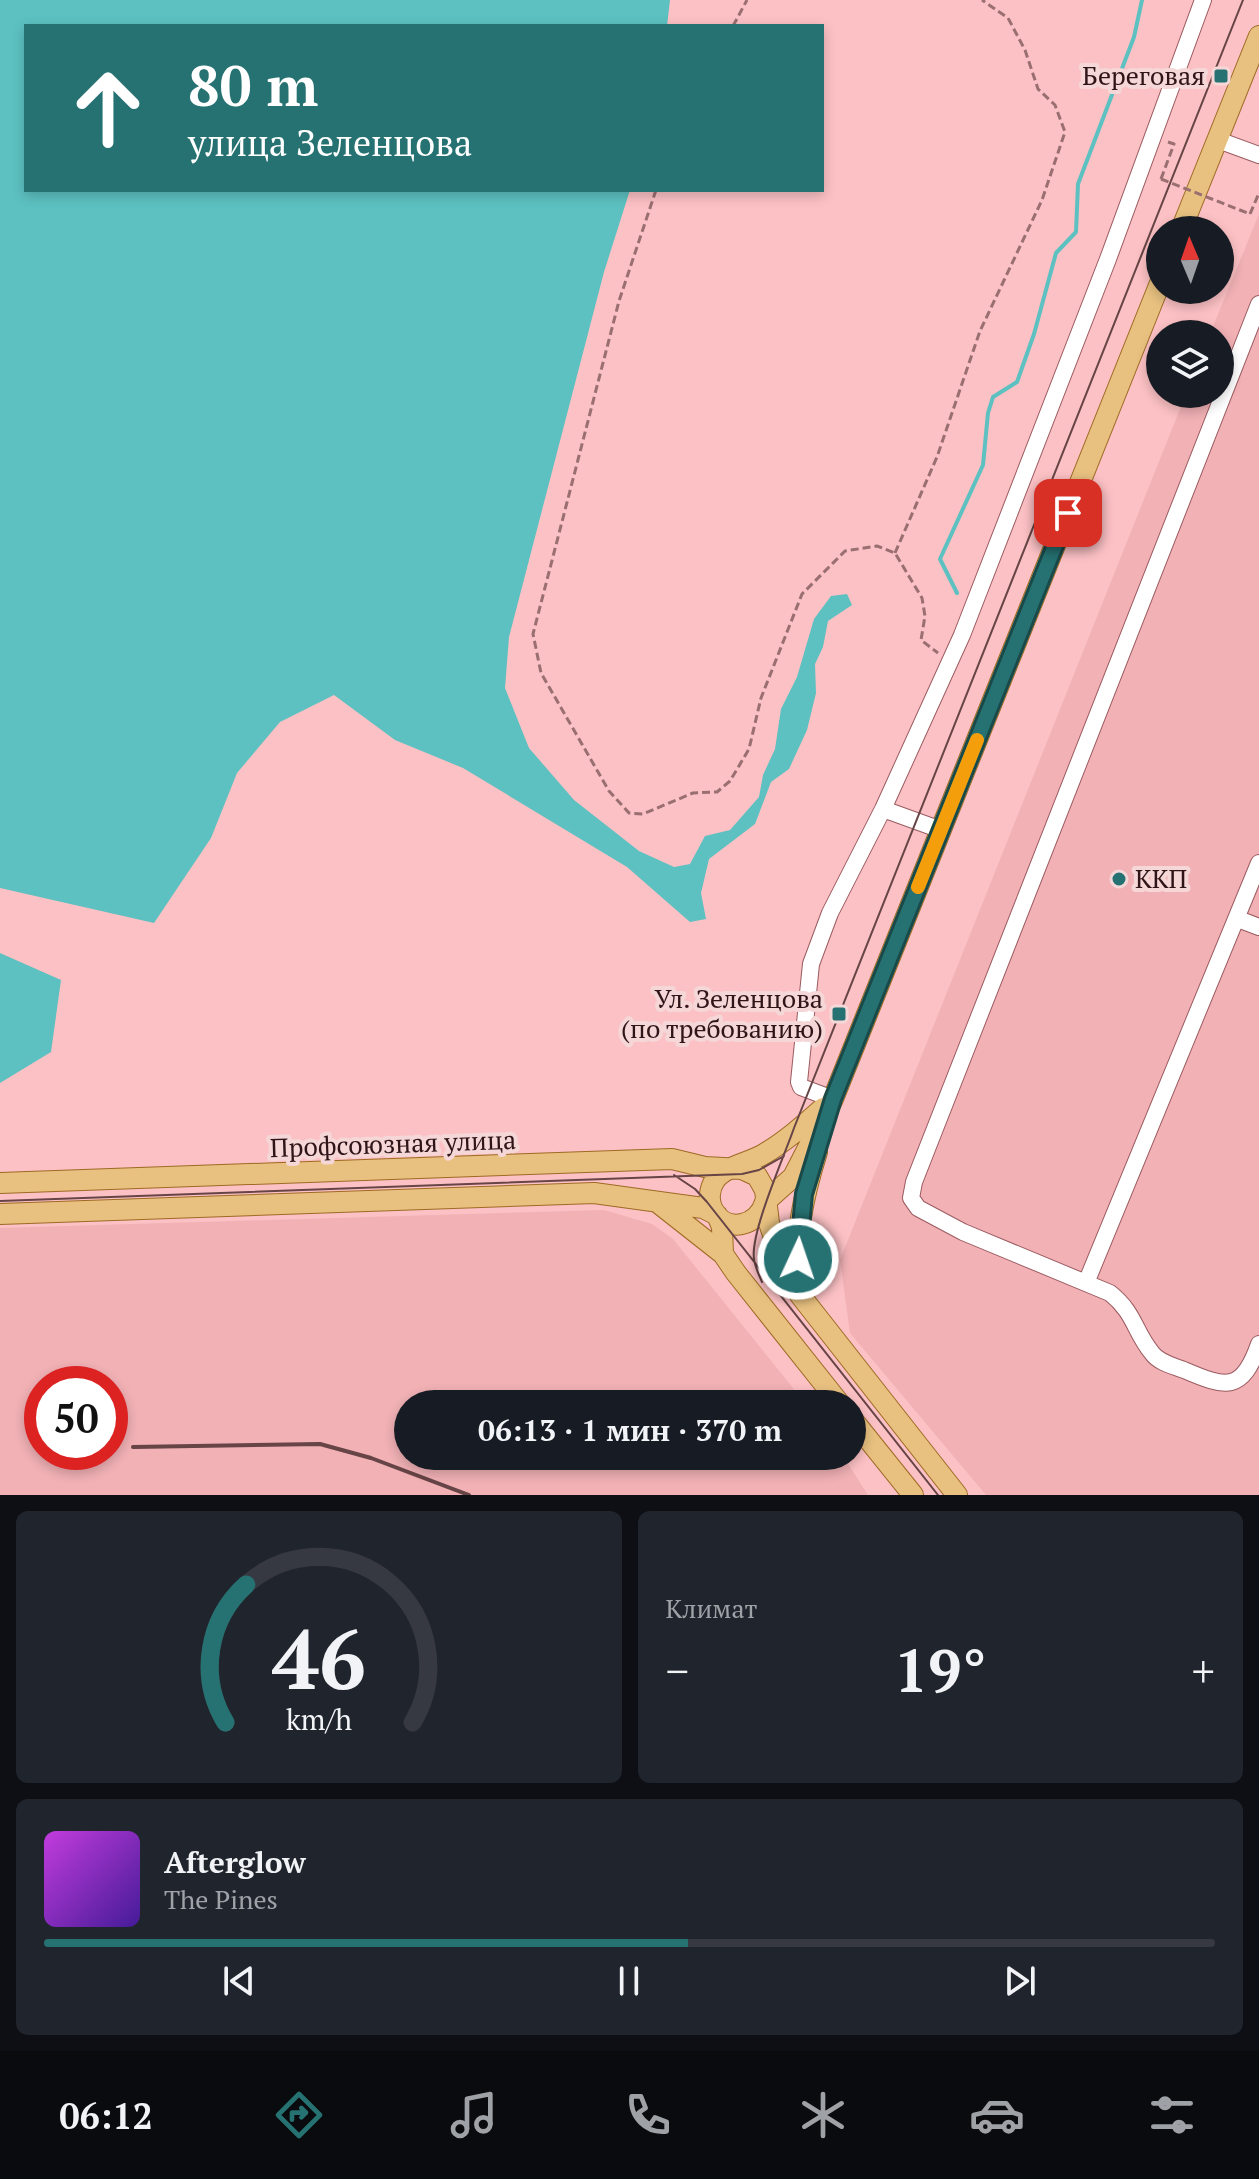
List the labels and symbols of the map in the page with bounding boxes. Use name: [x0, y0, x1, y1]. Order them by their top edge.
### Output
place label: Береговая: [1082, 58, 1205, 92]
marker: Береговая: [1212, 67, 1230, 85]
north arrow: [1146, 216, 1234, 304]
pin: [1034, 479, 1102, 547]
place label: ККП: [1135, 861, 1187, 895]
marker: ККП: [1110, 870, 1128, 888]
place label: Ул. Зеленцова (по требованию): [621, 981, 823, 1045]
marker: Ул. Зеленцова (по требованию): [830, 1005, 848, 1023]
street label: Профсоюзная улица: [269, 1122, 517, 1164]
position arrow: [756, 1217, 840, 1301]
speed limit sign: 50: [24, 1366, 128, 1470]

